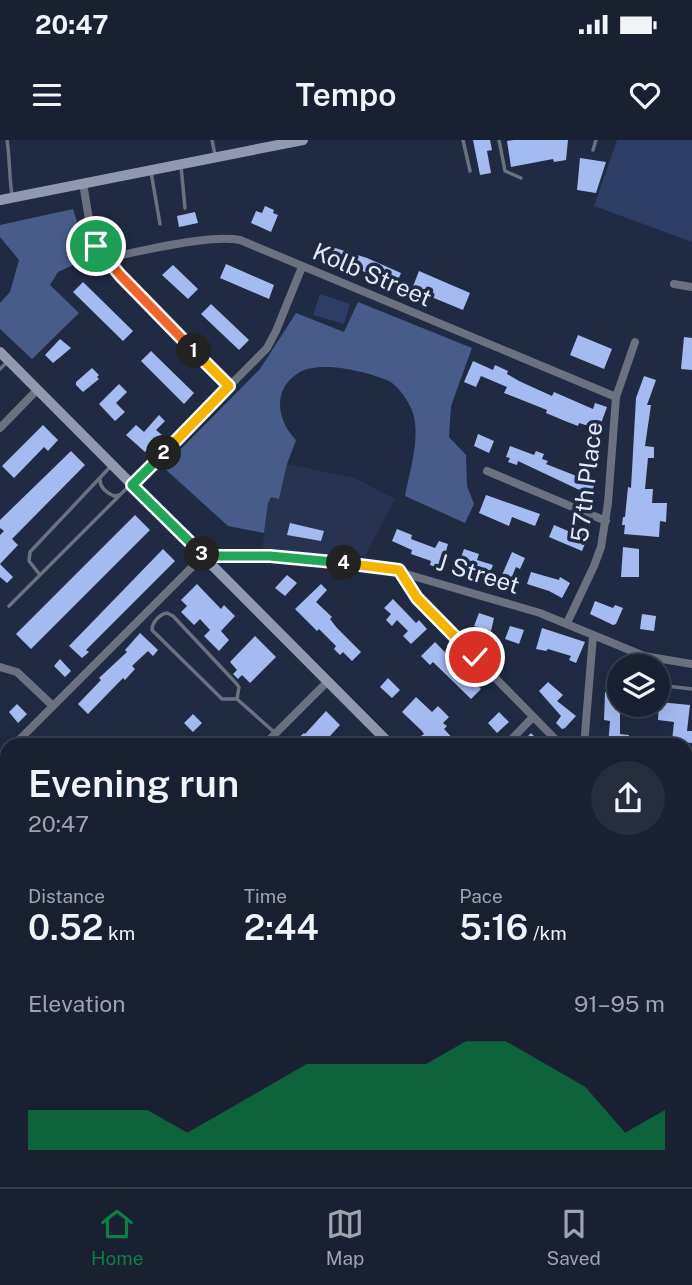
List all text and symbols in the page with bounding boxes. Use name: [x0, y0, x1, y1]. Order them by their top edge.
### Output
text: 20:47: [35, 9, 109, 40]
icon: menu: [28, 76, 66, 114]
text: Tempo: [295, 76, 397, 113]
icon: heart: [626, 76, 664, 114]
pin: [66, 216, 126, 276]
icon: arrive: [77, 227, 115, 265]
street label: Kolb Street: [309, 236, 436, 312]
pin: 1: [176, 334, 212, 368]
text: 1: [189, 339, 198, 361]
street label: 57th Place: [565, 420, 607, 544]
pin: 2: [146, 436, 182, 470]
text: 2: [157, 441, 170, 463]
pin: 3: [184, 536, 220, 572]
text: 3: [195, 542, 208, 564]
pin: 4: [326, 546, 362, 580]
street label: J Street: [433, 547, 523, 599]
text: 4: [337, 551, 350, 573]
pin: [445, 627, 505, 687]
icon: check: [456, 638, 494, 676]
map controls: [607, 654, 670, 717]
button: layers: [607, 654, 670, 717]
text: Evening run: [28, 761, 239, 806]
button: share: [591, 761, 665, 835]
text: 20:47: [28, 810, 89, 837]
text: Distance: [28, 885, 105, 907]
text: Time: [244, 885, 287, 907]
text: Pace: [459, 885, 503, 907]
text: 0.52: [28, 907, 103, 948]
text: 2:44: [244, 907, 319, 948]
text: 5:16: [459, 907, 528, 948]
text: km: [103, 922, 135, 944]
text: /km: [528, 922, 567, 944]
text: Elevation: [28, 990, 126, 1017]
text: 91–95 m: [574, 990, 665, 1017]
tab: Home: [91, 1205, 143, 1269]
tab: Map: [326, 1205, 364, 1269]
tab: Saved: [547, 1205, 601, 1269]

